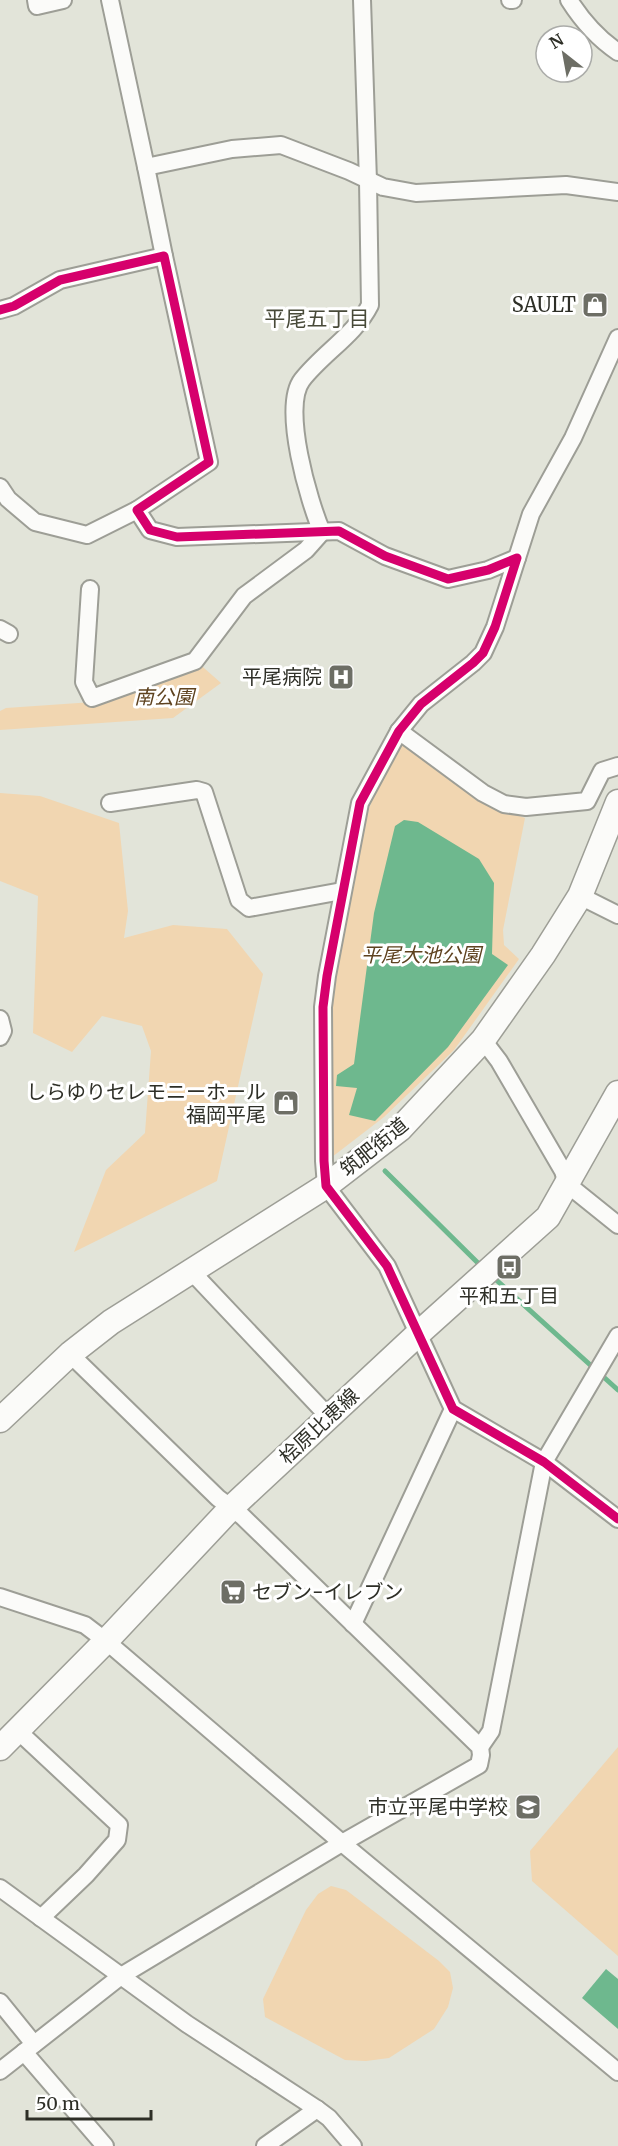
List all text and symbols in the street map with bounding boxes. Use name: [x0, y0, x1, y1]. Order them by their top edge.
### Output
north arrow: [534, 24, 594, 84]
text: N: [546, 29, 567, 53]
shop icon: SAULT: [580, 290, 610, 320]
place label: SAULT: [512, 292, 576, 317]
district label: 平尾五丁目: [265, 305, 370, 332]
hospital icon: 平尾病院: [326, 662, 356, 692]
place label: 平尾病院: [242, 664, 322, 689]
park label: 南公園: [134, 684, 197, 709]
park label: 平尾大池公園: [361, 942, 484, 967]
place label: しらゆりセレモニーホール 福岡平尾: [26, 1079, 266, 1127]
shop icon: しらゆりセレモニーホール 福岡平尾: [271, 1088, 301, 1118]
street label: 筑肥街道: [335, 1112, 413, 1181]
bus stop icon: 平和五丁目: [494, 1252, 524, 1282]
place label: 平和五丁目: [459, 1283, 559, 1308]
street label: 桧原比恵線: [274, 1382, 364, 1469]
supermarket icon: セブン-イレブン: [218, 1577, 248, 1607]
place label: セブン-イレブン: [252, 1579, 404, 1604]
school or university icon: 市立平尾中学校: [513, 1792, 543, 1822]
place label: 市立平尾中学校: [368, 1794, 508, 1819]
scale bar: [27, 2083, 152, 2121]
text: 50 m: [36, 2092, 80, 2115]

